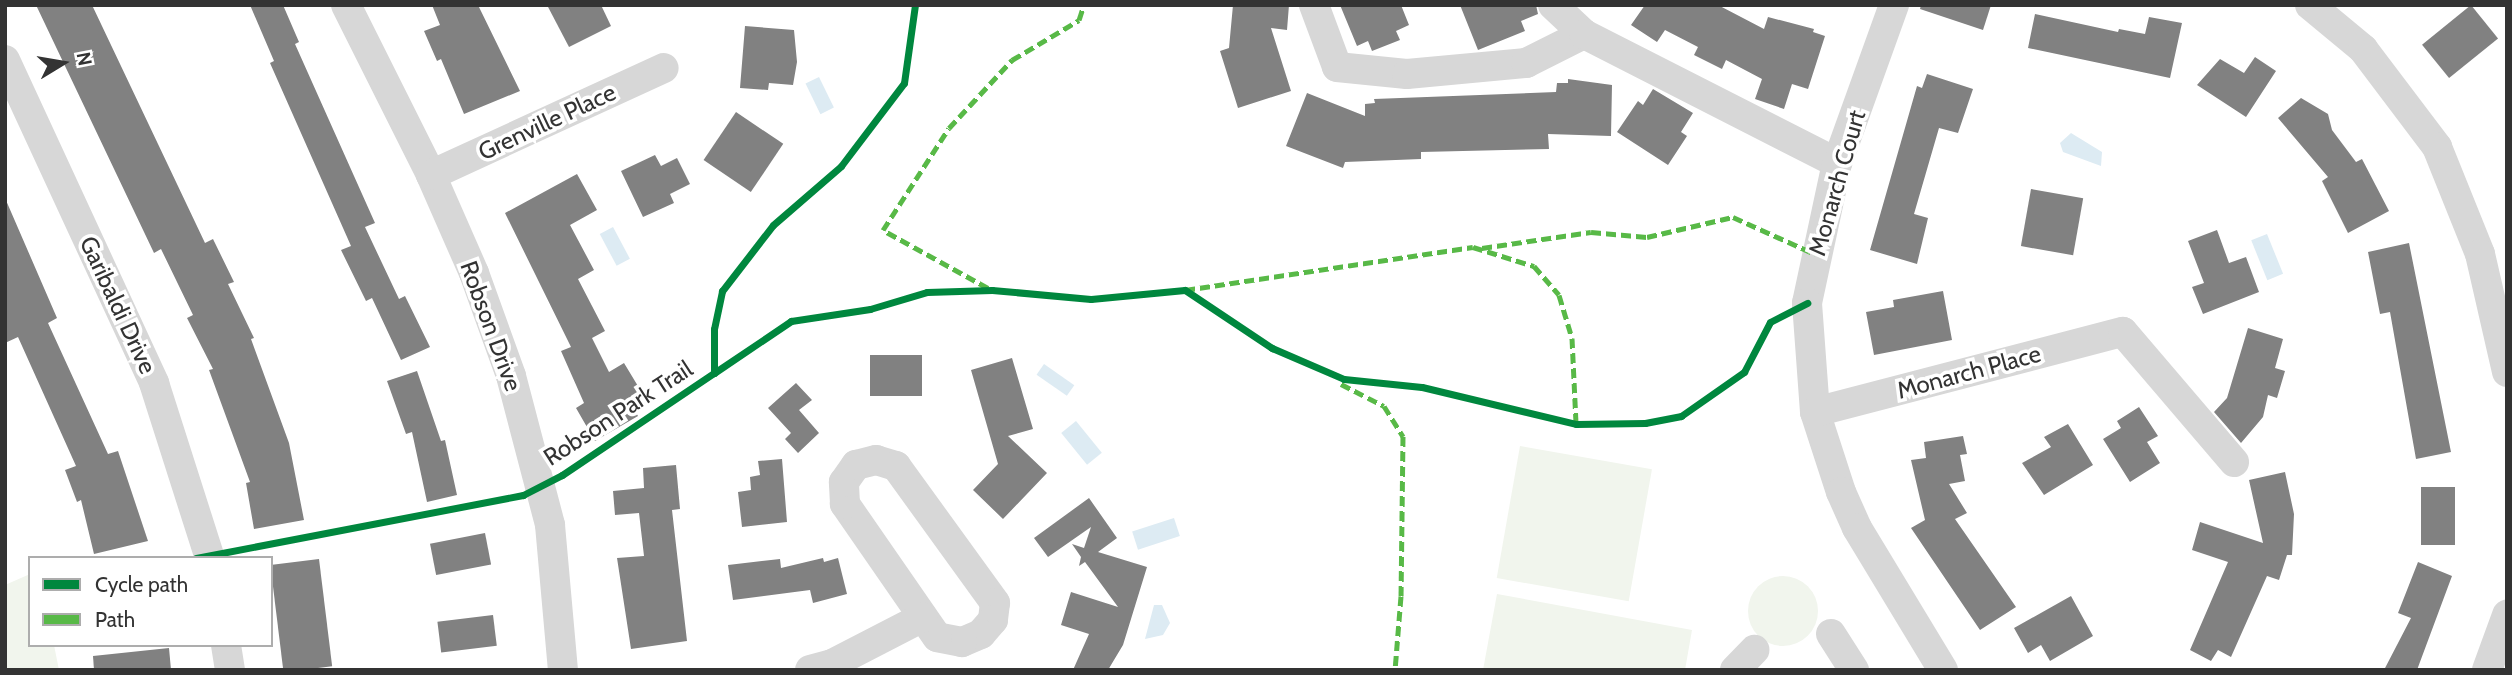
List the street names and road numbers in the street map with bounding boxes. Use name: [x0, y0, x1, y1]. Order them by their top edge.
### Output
street label: Grenville Place: [474, 78, 620, 166]
street label: Monarch Court: [1803, 107, 1871, 259]
street label: Garibaldi Drive: [74, 232, 162, 378]
street label: Robson Drive: [454, 257, 528, 395]
street label: Monarch Place: [1894, 339, 2044, 405]
street label: Robson Park Trail: [538, 354, 698, 472]

